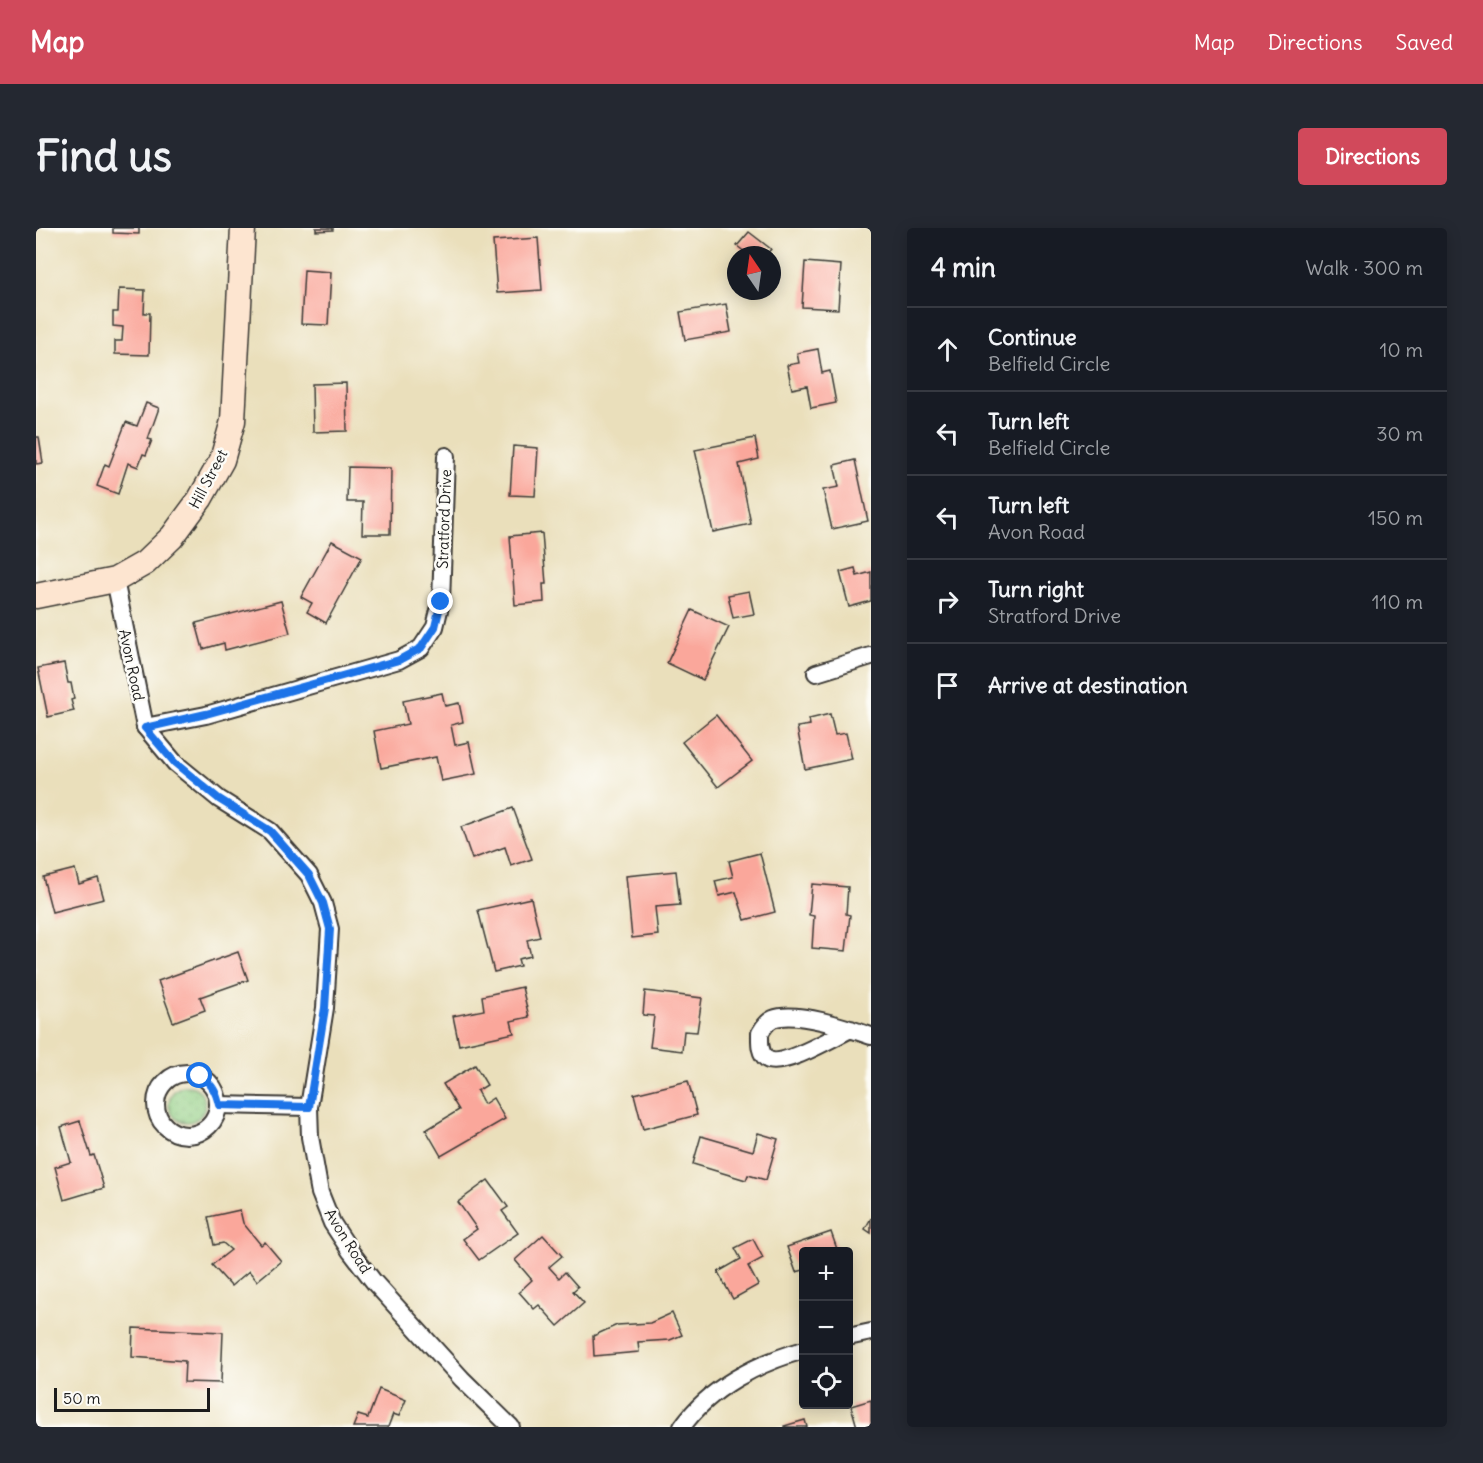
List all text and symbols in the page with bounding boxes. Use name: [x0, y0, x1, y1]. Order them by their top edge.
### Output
text: Map: [30, 24, 84, 60]
text: Map: [1194, 29, 1235, 56]
text: Directions: [1268, 29, 1362, 56]
text: Saved: [1395, 29, 1453, 56]
button: Directions: [1298, 128, 1447, 185]
text: Find us: [36, 130, 172, 182]
north arrow: [727, 246, 781, 300]
text: 4 min: [931, 251, 996, 284]
text: Walk · 300 m: [1305, 255, 1423, 280]
text: Continue: [988, 323, 1077, 351]
icon: ahead: [931, 333, 964, 366]
text: 10 m: [1380, 337, 1423, 362]
text: Belfield Circle: [988, 351, 1110, 376]
text: Turn left: [988, 407, 1069, 435]
icon: left: [931, 417, 964, 450]
text: 30 m: [1376, 421, 1423, 446]
text: Belfield Circle: [988, 435, 1110, 460]
street label: Hill Street: [184, 446, 232, 512]
street label: Stratford Drive: [433, 469, 455, 569]
text: Turn left: [988, 491, 1069, 519]
icon: left: [931, 501, 964, 534]
text: 150 m: [1368, 505, 1423, 530]
text: Avon Road: [988, 519, 1085, 544]
text: Turn right: [988, 575, 1084, 603]
icon: right: [931, 585, 964, 618]
route end: [427, 588, 453, 614]
text: 110 m: [1372, 589, 1423, 614]
text: Stratford Drive: [988, 603, 1121, 628]
street label: Avon Road: [115, 627, 149, 703]
icon: arrive: [931, 669, 964, 702]
text: Arrive at destination: [988, 671, 1188, 699]
route start: [186, 1062, 212, 1088]
street label: Avon Road: [321, 1205, 375, 1277]
map controls: [799, 1247, 853, 1409]
button: +: [799, 1247, 853, 1301]
button: −: [799, 1301, 853, 1355]
button: locate: [799, 1355, 853, 1409]
scale bar: [54, 1385, 210, 1412]
text: 50 m: [63, 1388, 101, 1408]

